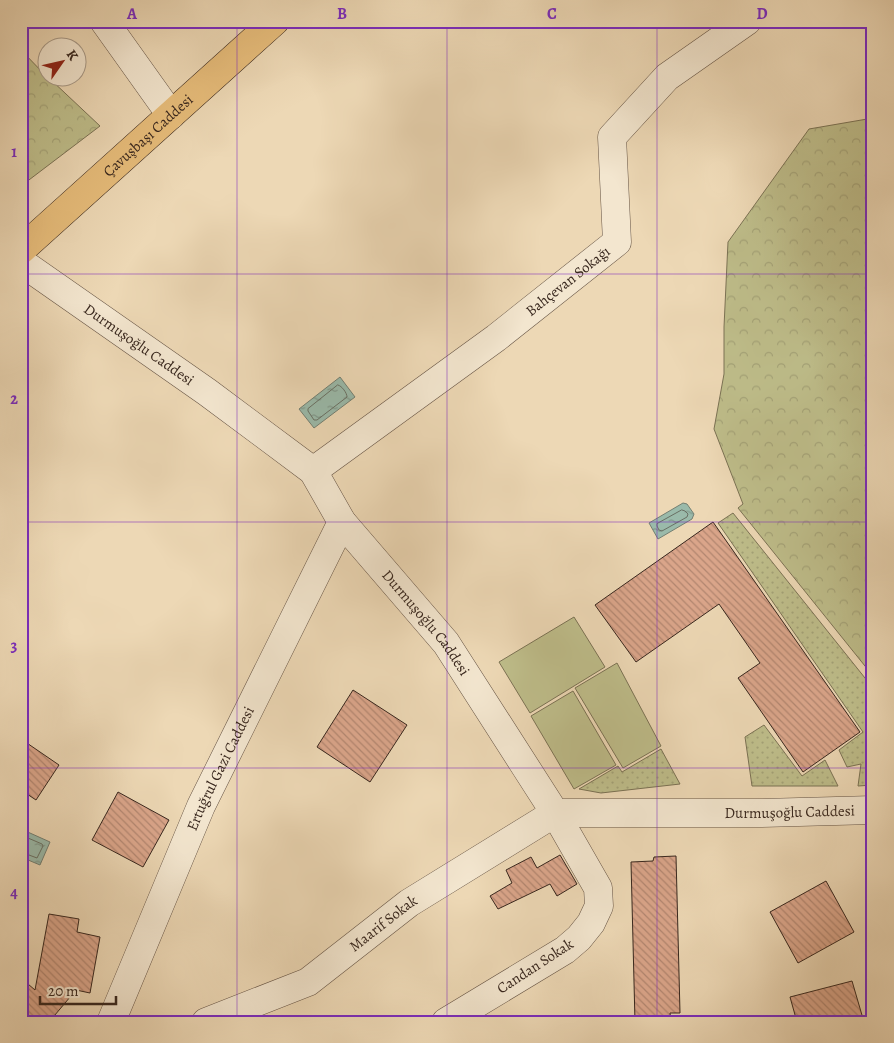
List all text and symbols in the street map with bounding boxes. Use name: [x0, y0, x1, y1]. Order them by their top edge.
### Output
text: A: [126, 3, 138, 25]
text: B: [337, 3, 347, 25]
text: C: [547, 3, 557, 25]
text: D: [756, 3, 768, 25]
north arrow: [38, 38, 88, 88]
text: K: [62, 46, 83, 65]
street label: Çavuşbaşı Caddesi: [99, 90, 197, 181]
text: 1: [11, 141, 17, 163]
street label: Bahçevan Sokağı: [522, 241, 614, 321]
street label: Durmuşoğlu Caddesi: [80, 299, 198, 390]
text: 2: [10, 388, 18, 410]
street label: Durmuşoğlu Caddesi: [377, 566, 474, 679]
text: 3: [11, 635, 18, 657]
street label: Ertuğrul Gazi Caddesi: [182, 703, 259, 834]
street label: Durmuşoğlu Caddesi: [725, 800, 855, 823]
text: 4: [10, 882, 18, 904]
street label: Maarif Sokak: [345, 890, 421, 956]
street label: Candan Sokak: [493, 933, 578, 998]
scale bar: [40, 973, 116, 1005]
text: 20 m: [48, 981, 79, 1001]

